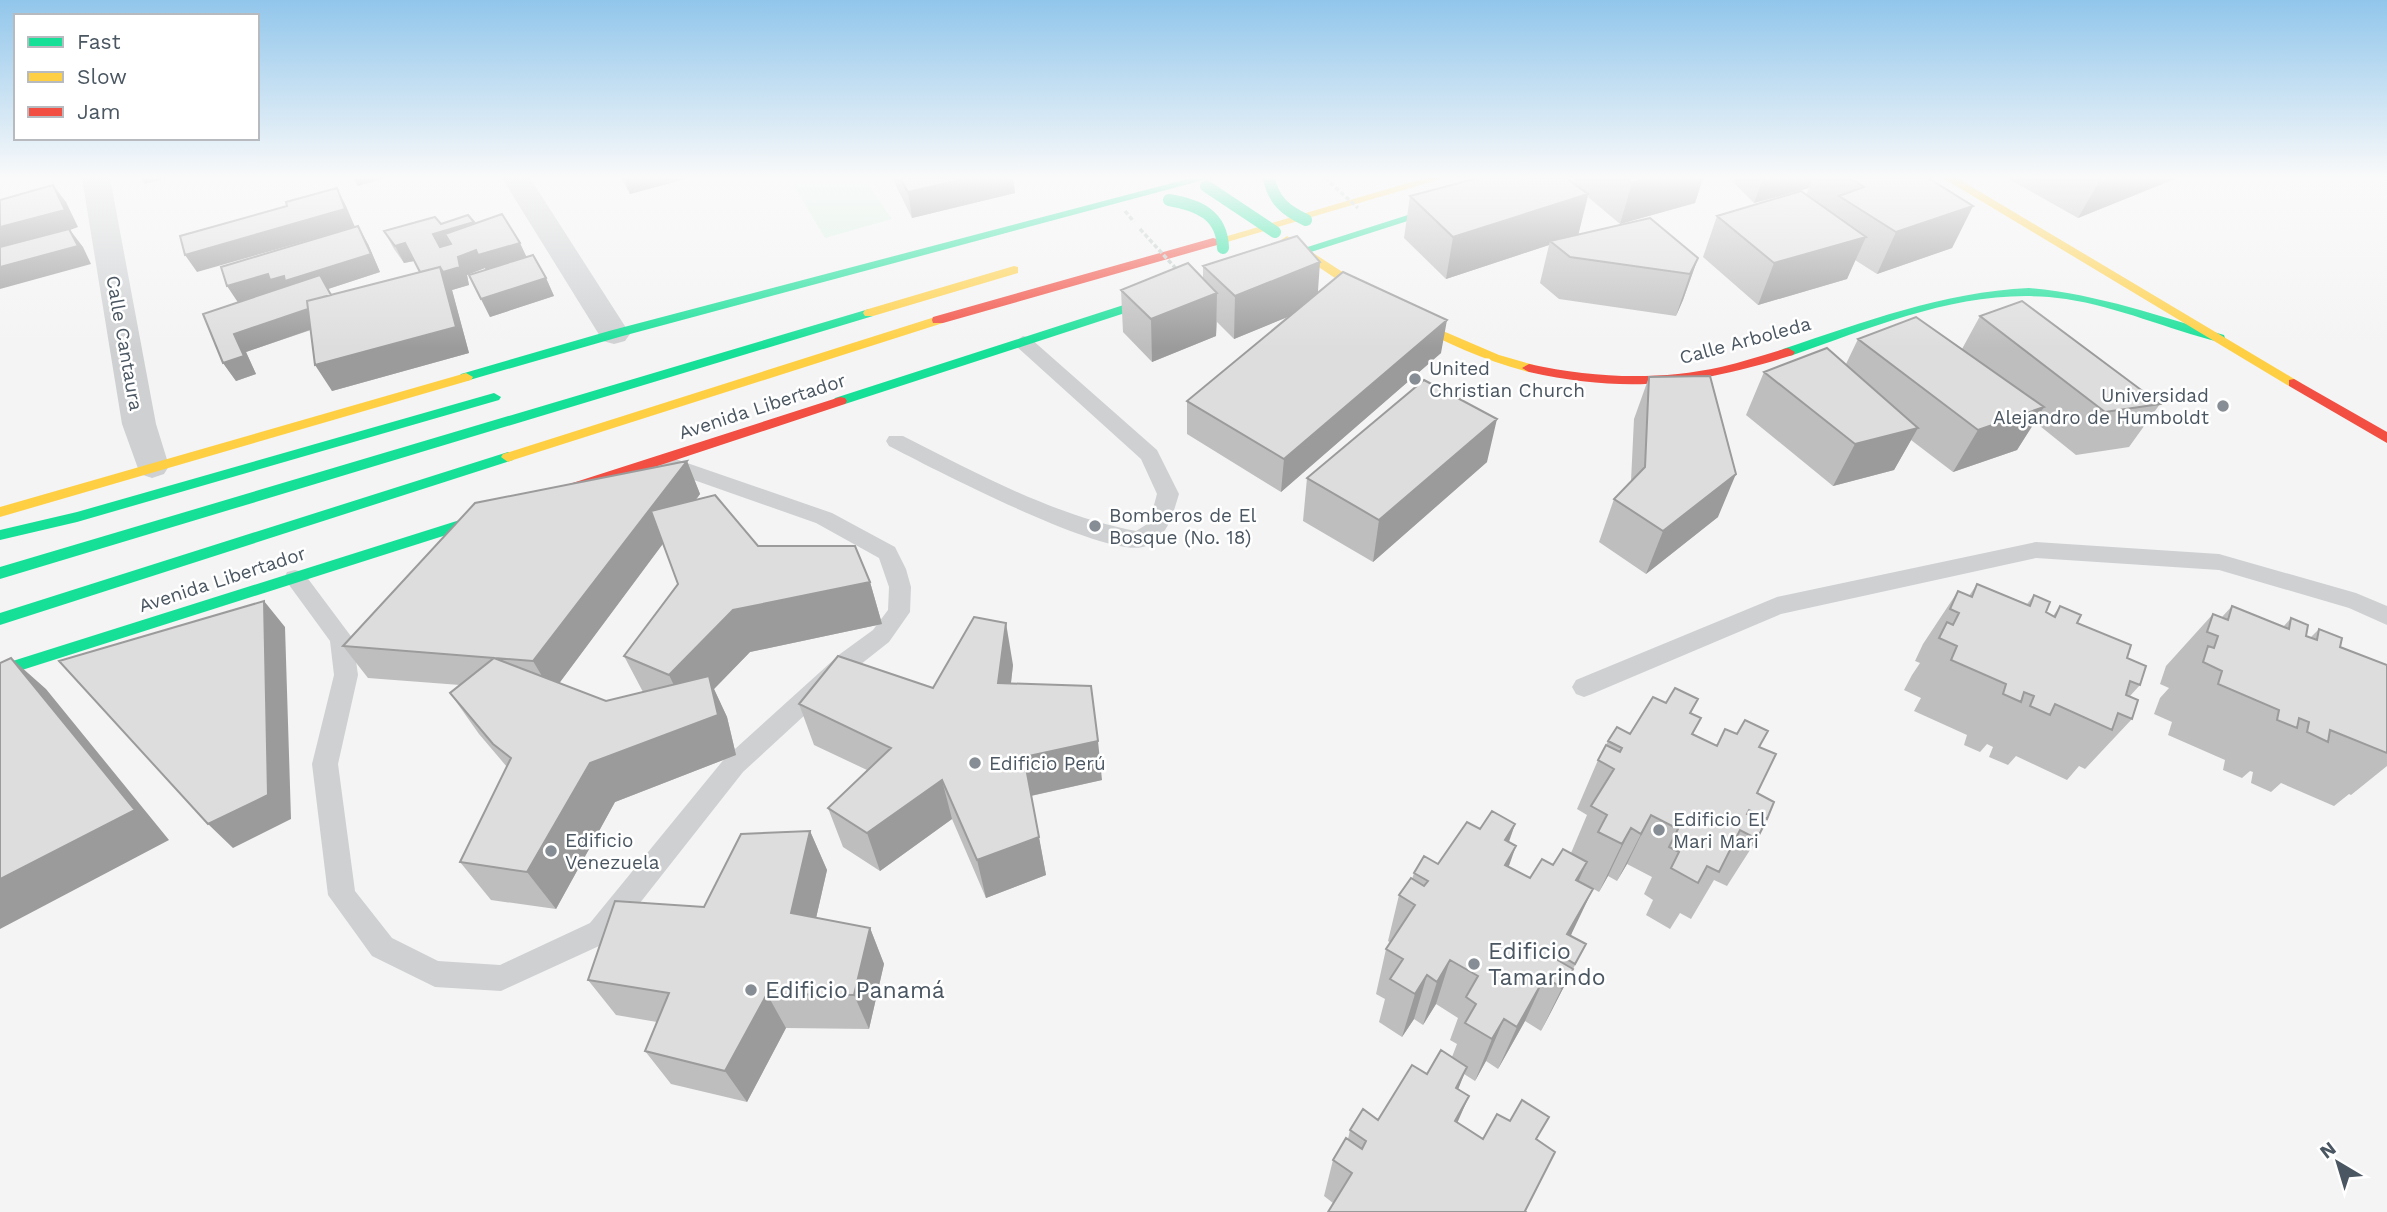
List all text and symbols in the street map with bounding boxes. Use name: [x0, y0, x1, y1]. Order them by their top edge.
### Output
legend: [14, 14, 259, 140]
text: Fast: [77, 29, 121, 54]
text: Slow: [77, 64, 127, 89]
text: Jam: [77, 99, 120, 124]
street label: Calle Cantaura: [101, 274, 148, 413]
street label: Calle Arboleda: [1677, 312, 1814, 369]
place label: United Christian Church: [1429, 357, 1585, 402]
street label: Avenida Libertador: [676, 368, 849, 444]
marker: United Christian Church: [1407, 371, 1423, 387]
place label: Universidad Alejandro de Humboldt: [1993, 384, 2209, 429]
marker: Universidad Alejandro de Humboldt: [2215, 398, 2231, 414]
place label: Bomberos de El Bosque (No. 18): [1109, 504, 1257, 549]
marker: Bomberos de El Bosque (No. 18): [1087, 518, 1103, 534]
street label: Avenida Libertador: [136, 541, 309, 617]
place label: Edificio Perú: [989, 752, 1106, 775]
marker: Edificio Perú: [967, 755, 983, 771]
place label: Edificio El Mari Mari: [1673, 808, 1766, 853]
marker: Edificio El Mari Mari: [1651, 822, 1667, 838]
place label: Edificio Venezuela: [565, 829, 660, 874]
marker: Edificio Venezuela: [543, 843, 559, 859]
place label: Edificio Tamarindo: [1488, 938, 1605, 991]
marker: Edificio Tamarindo: [1466, 956, 1482, 972]
place label: Edificio Panamá: [765, 977, 945, 1004]
marker: Edificio Panamá: [743, 982, 759, 998]
north arrow: [2303, 1128, 2373, 1198]
text: N: [2315, 1137, 2340, 1163]

